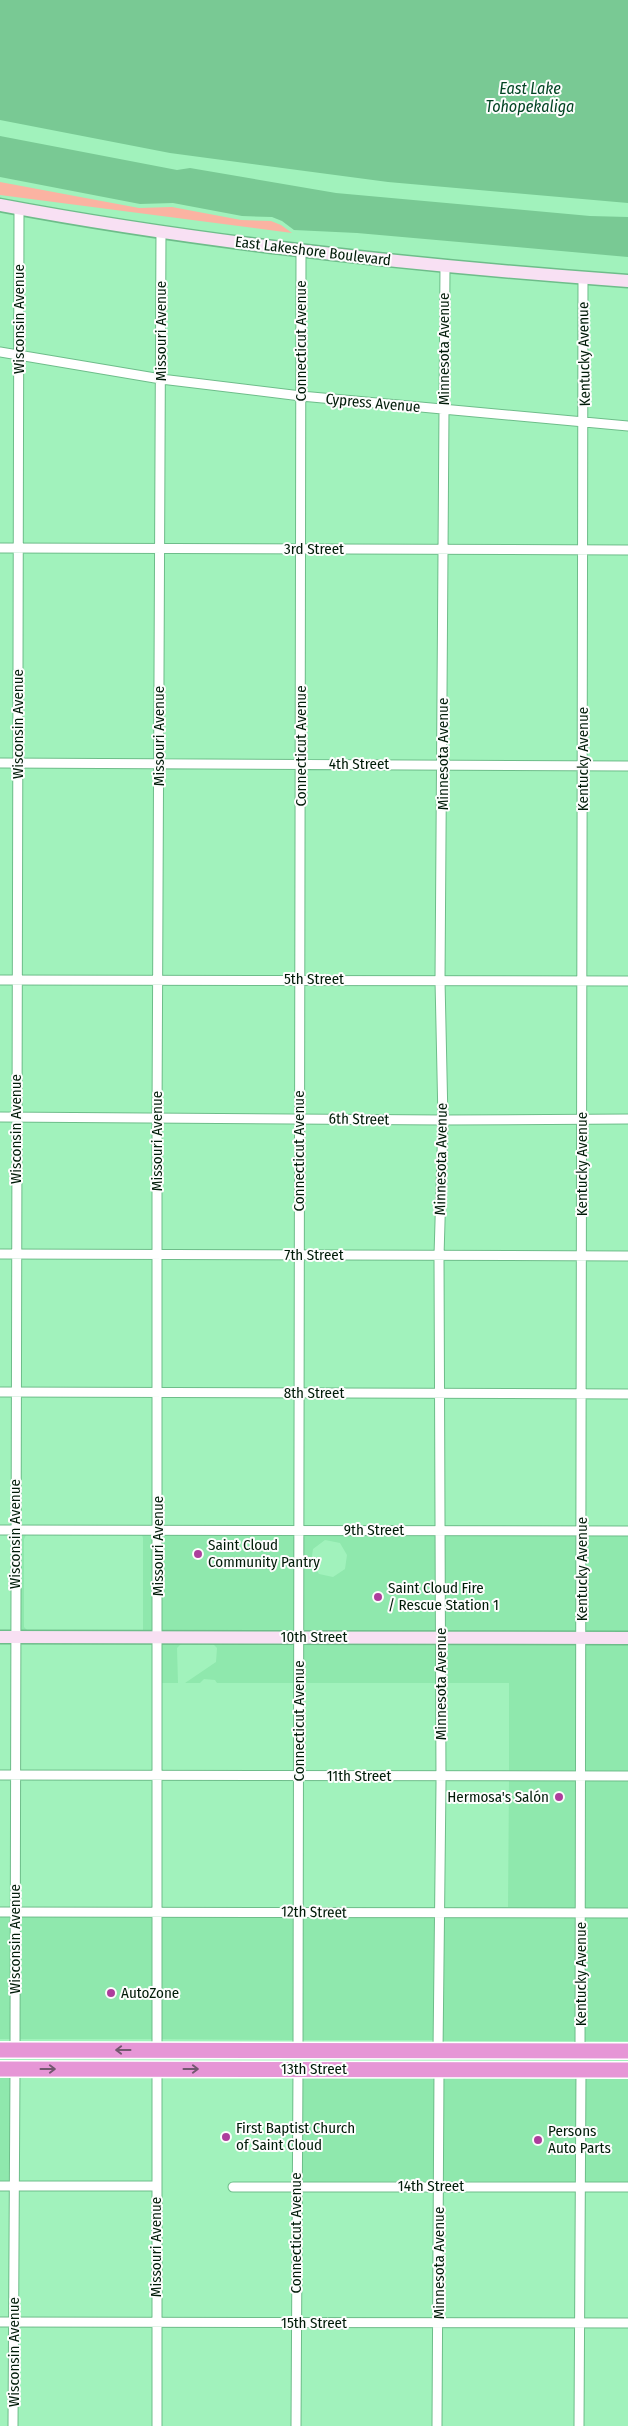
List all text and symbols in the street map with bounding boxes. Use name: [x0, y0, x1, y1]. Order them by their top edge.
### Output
water label: East Lake Tohopekaliga: [486, 79, 574, 116]
street label: East Lakeshore Boulevard: [234, 233, 392, 269]
street label: Wisconsin Avenue: [10, 264, 28, 374]
street label: Connecticut Avenue: [292, 280, 310, 402]
street label: Missouri Avenue: [152, 281, 170, 381]
street label: Minnesota Avenue: [435, 293, 453, 405]
street label: Kentucky Avenue: [574, 302, 594, 406]
street label: Cypress Avenue: [325, 390, 421, 416]
street label: 3rd Street: [284, 540, 344, 558]
street label: Wisconsin Avenue: [9, 669, 27, 779]
street label: Connecticut Avenue: [292, 685, 310, 807]
street label: Missouri Avenue: [150, 686, 168, 786]
street label: Minnesota Avenue: [434, 698, 452, 810]
street label: Kentucky Avenue: [574, 707, 592, 811]
street label: 4th Street: [329, 755, 389, 773]
street label: 5th Street: [284, 970, 344, 988]
street label: Wisconsin Avenue: [7, 1074, 25, 1184]
street label: Connecticut Avenue: [290, 1090, 308, 1212]
street label: Missouri Avenue: [148, 1091, 166, 1191]
street label: Minnesota Avenue: [431, 1102, 451, 1216]
street label: 6th Street: [329, 1109, 390, 1129]
street label: Kentucky Avenue: [573, 1112, 591, 1216]
street label: 7th Street: [284, 1246, 344, 1264]
street label: 8th Street: [284, 1384, 344, 1402]
street label: Wisconsin Avenue: [6, 1479, 24, 1589]
street label: Missouri Avenue: [149, 1496, 167, 1596]
street label: Kentucky Avenue: [573, 1517, 591, 1621]
street label: 9th Street: [344, 1521, 404, 1539]
place label: Saint Cloud Community Pantry: [208, 1536, 320, 1571]
marker: Saint Cloud Community Pantry: [192, 1548, 204, 1560]
place label: Saint Cloud Fire / Rescue Station 1: [388, 1579, 499, 1614]
marker: Saint Cloud Fire / Rescue Station 1: [372, 1591, 384, 1603]
street label: 10th Street: [281, 1628, 348, 1646]
street label: Minnesota Avenue: [432, 1628, 450, 1740]
street label: Connecticut Avenue: [290, 1660, 308, 1782]
street label: 11th Street: [327, 1767, 391, 1785]
place label: Hermosa's Salón: [447, 1788, 549, 1806]
marker: Hermosa's Salón: [553, 1791, 565, 1803]
street label: Wisconsin Avenue: [6, 1884, 24, 1994]
street label: 12th Street: [281, 1902, 347, 1922]
street label: Kentucky Avenue: [572, 1922, 590, 2026]
place label: AutoZone: [121, 1984, 179, 2002]
marker: AutoZone: [105, 1987, 117, 1999]
one-way arrow: [115, 2045, 132, 2055]
street label: 13th Street: [281, 2060, 347, 2078]
one-way arrow: [40, 2064, 56, 2074]
one-way arrow: [183, 2064, 199, 2074]
place label: First Baptist Church of Saint Cloud: [236, 2119, 355, 2154]
place label: Persons Auto Parts: [548, 2122, 611, 2157]
marker: First Baptist Church of Saint Cloud: [220, 2131, 232, 2143]
marker: Persons Auto Parts: [532, 2134, 544, 2146]
street label: Connecticut Avenue: [287, 2172, 305, 2294]
street label: 14th Street: [398, 2177, 464, 2195]
street label: Missouri Avenue: [147, 2197, 165, 2297]
street label: Minnesota Avenue: [430, 2207, 448, 2319]
street label: Wisconsin Avenue: [5, 2297, 23, 2407]
street label: 15th Street: [281, 2314, 347, 2332]

